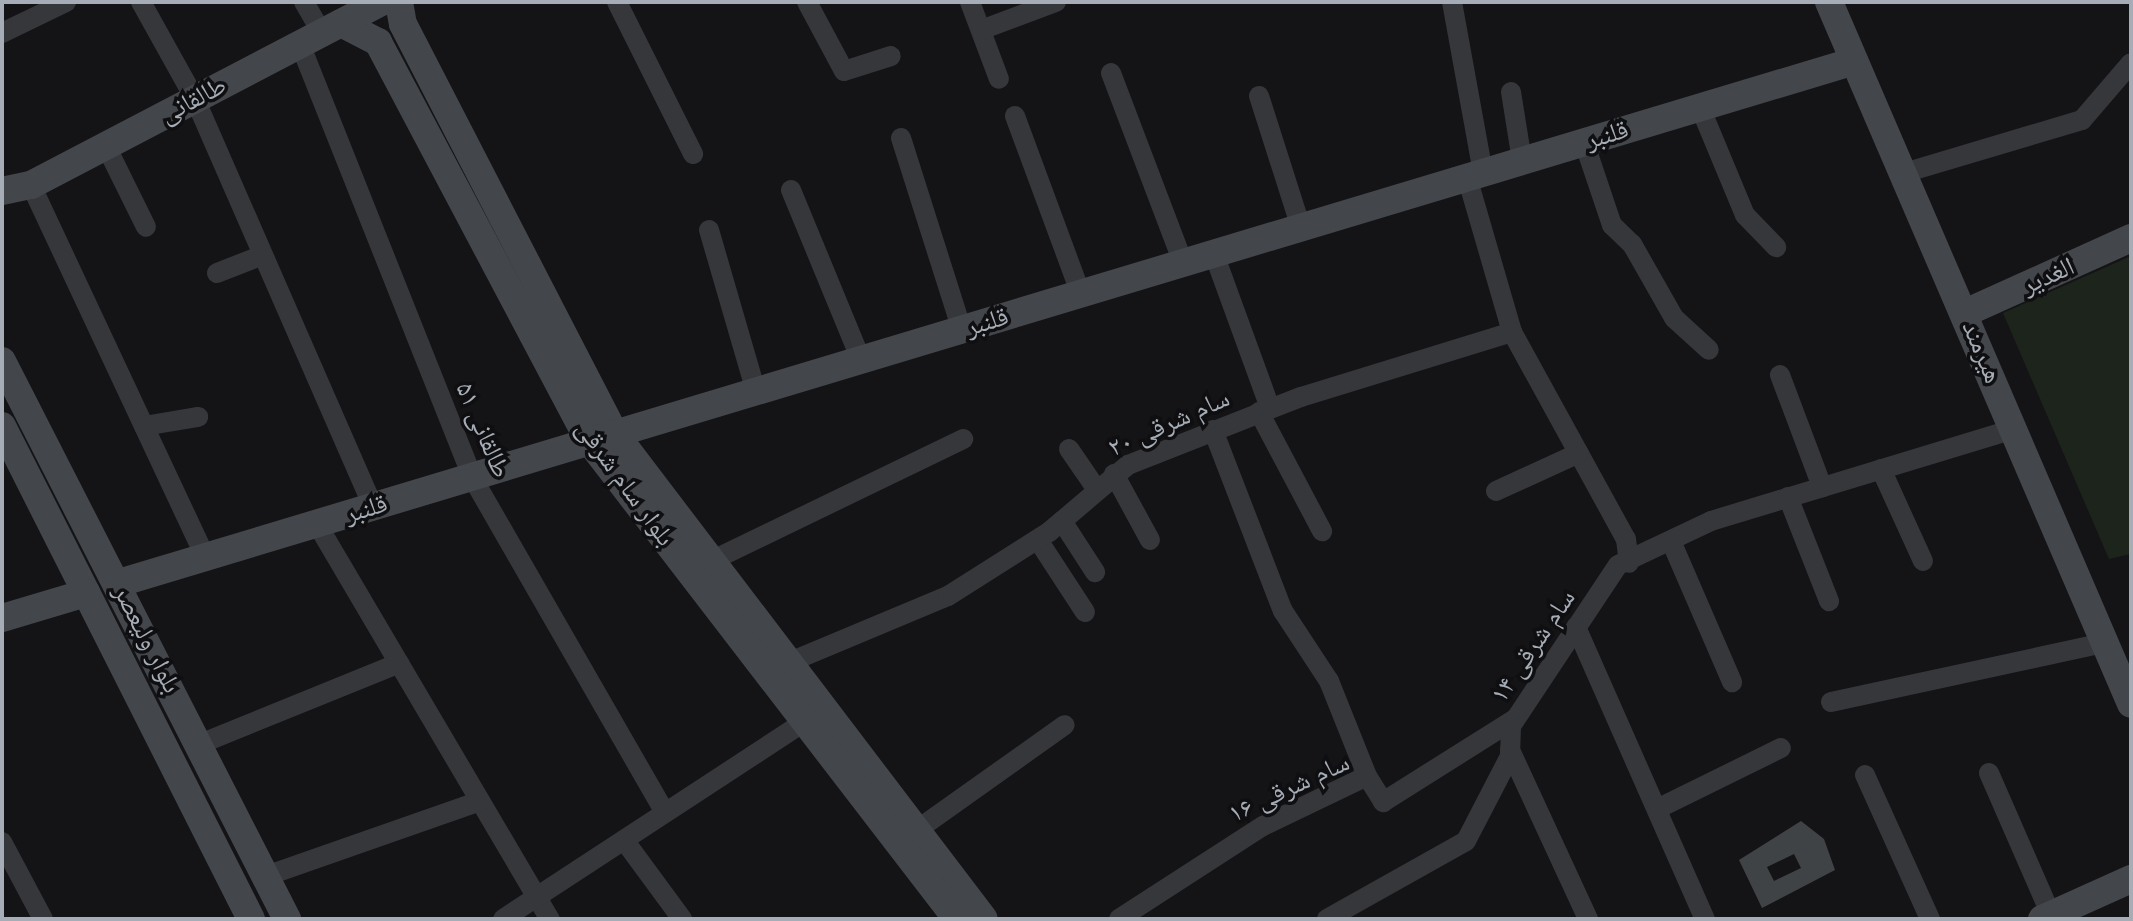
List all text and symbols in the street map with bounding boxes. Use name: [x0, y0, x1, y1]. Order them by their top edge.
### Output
street label: طالقانی: [154, 70, 232, 130]
street label: قلنبر: [1582, 114, 1632, 156]
street label: الغدیر: [2017, 251, 2079, 301]
street label: قلنبر: [962, 301, 1012, 343]
street label: هیرمند: [1955, 316, 2009, 388]
street label: طالقانی ۵۱: [449, 377, 517, 483]
street label: سام شرقی ۲۰: [1103, 382, 1235, 464]
street label: بلوار سام شرقی: [569, 414, 681, 552]
street label: قلنبر: [341, 488, 391, 530]
street label: بلوار ولیعصر: [106, 580, 188, 698]
street label: سام شرقی ۱۴: [1484, 584, 1582, 708]
street label: سام شرقی ۱۶: [1224, 746, 1354, 830]

